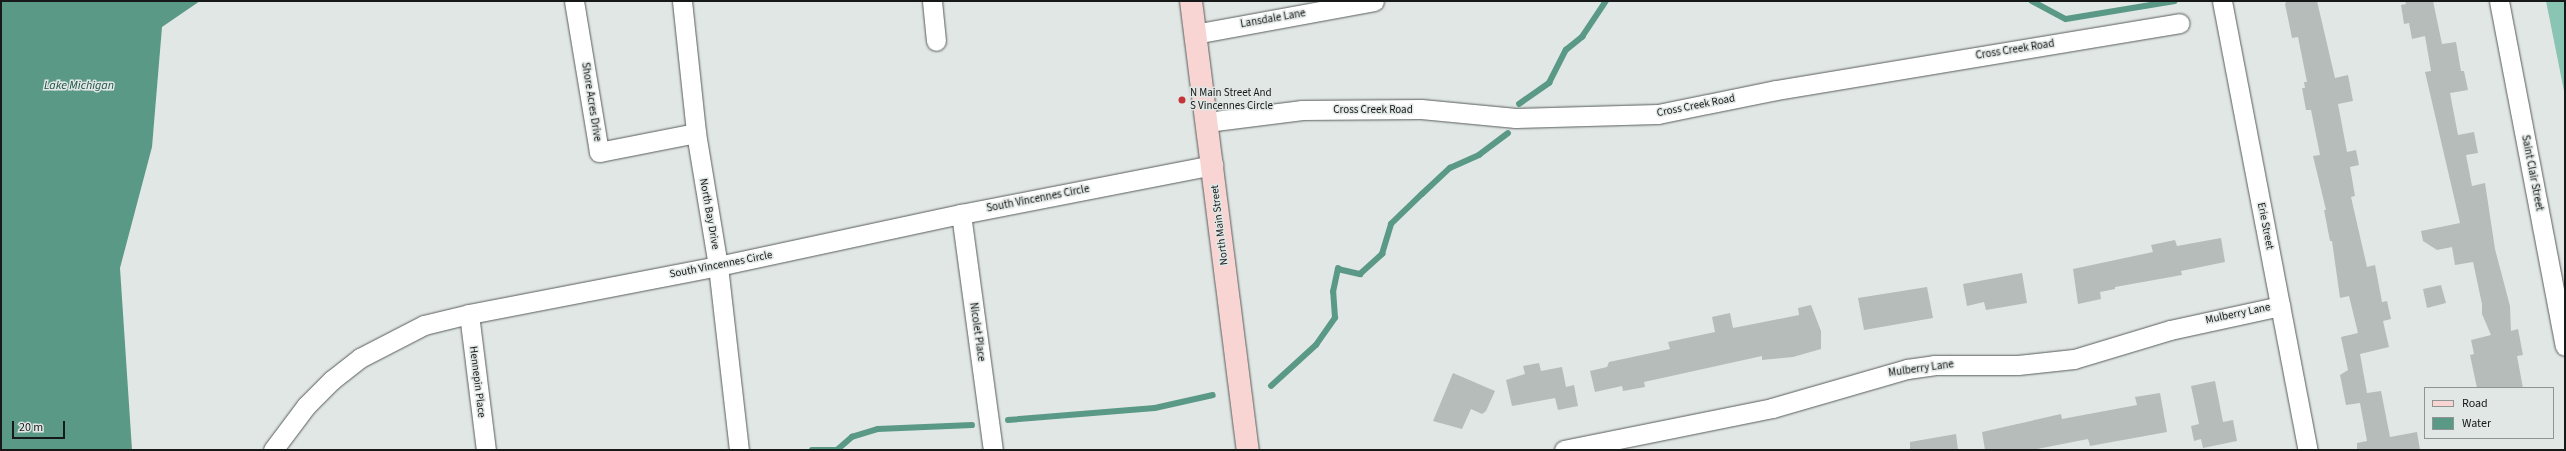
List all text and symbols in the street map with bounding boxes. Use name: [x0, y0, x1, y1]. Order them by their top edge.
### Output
street label: Lansdale Lane: [1239, 7, 1307, 31]
street label: Cross Creek Road: [1975, 37, 2055, 63]
street label: Shore Acres Drive: [578, 61, 604, 143]
water label: Lake Michigan: [44, 79, 114, 93]
place label: N Main Street And S Vincennes Circle: [1190, 87, 1273, 113]
street label: Cross Creek Road: [1656, 92, 1736, 120]
marker: N Main Street And S Vincennes Circle: [1177, 95, 1187, 105]
street label: Cross Creek Road: [1333, 103, 1413, 117]
street label: Saint Clair Street: [2518, 134, 2546, 212]
street label: North Bay Drive: [696, 177, 722, 251]
street label: South Vincennes Circle: [985, 183, 1091, 215]
street label: North Main Street: [1209, 184, 1231, 266]
street label: Erie Street: [2254, 201, 2276, 251]
street label: South Vincennes Circle: [668, 249, 774, 281]
street label: Mulberry Lane: [2204, 301, 2272, 327]
street label: Nicolet Place: [966, 302, 988, 362]
street label: Hennepin Place: [466, 345, 488, 419]
street label: Mulberry Lane: [1887, 358, 1955, 380]
legend: [2424, 387, 2554, 439]
text: Road: [2462, 395, 2488, 412]
scale bar: [14, 413, 67, 439]
text: Water: [2462, 415, 2491, 432]
text: 20 m: [19, 419, 43, 436]

